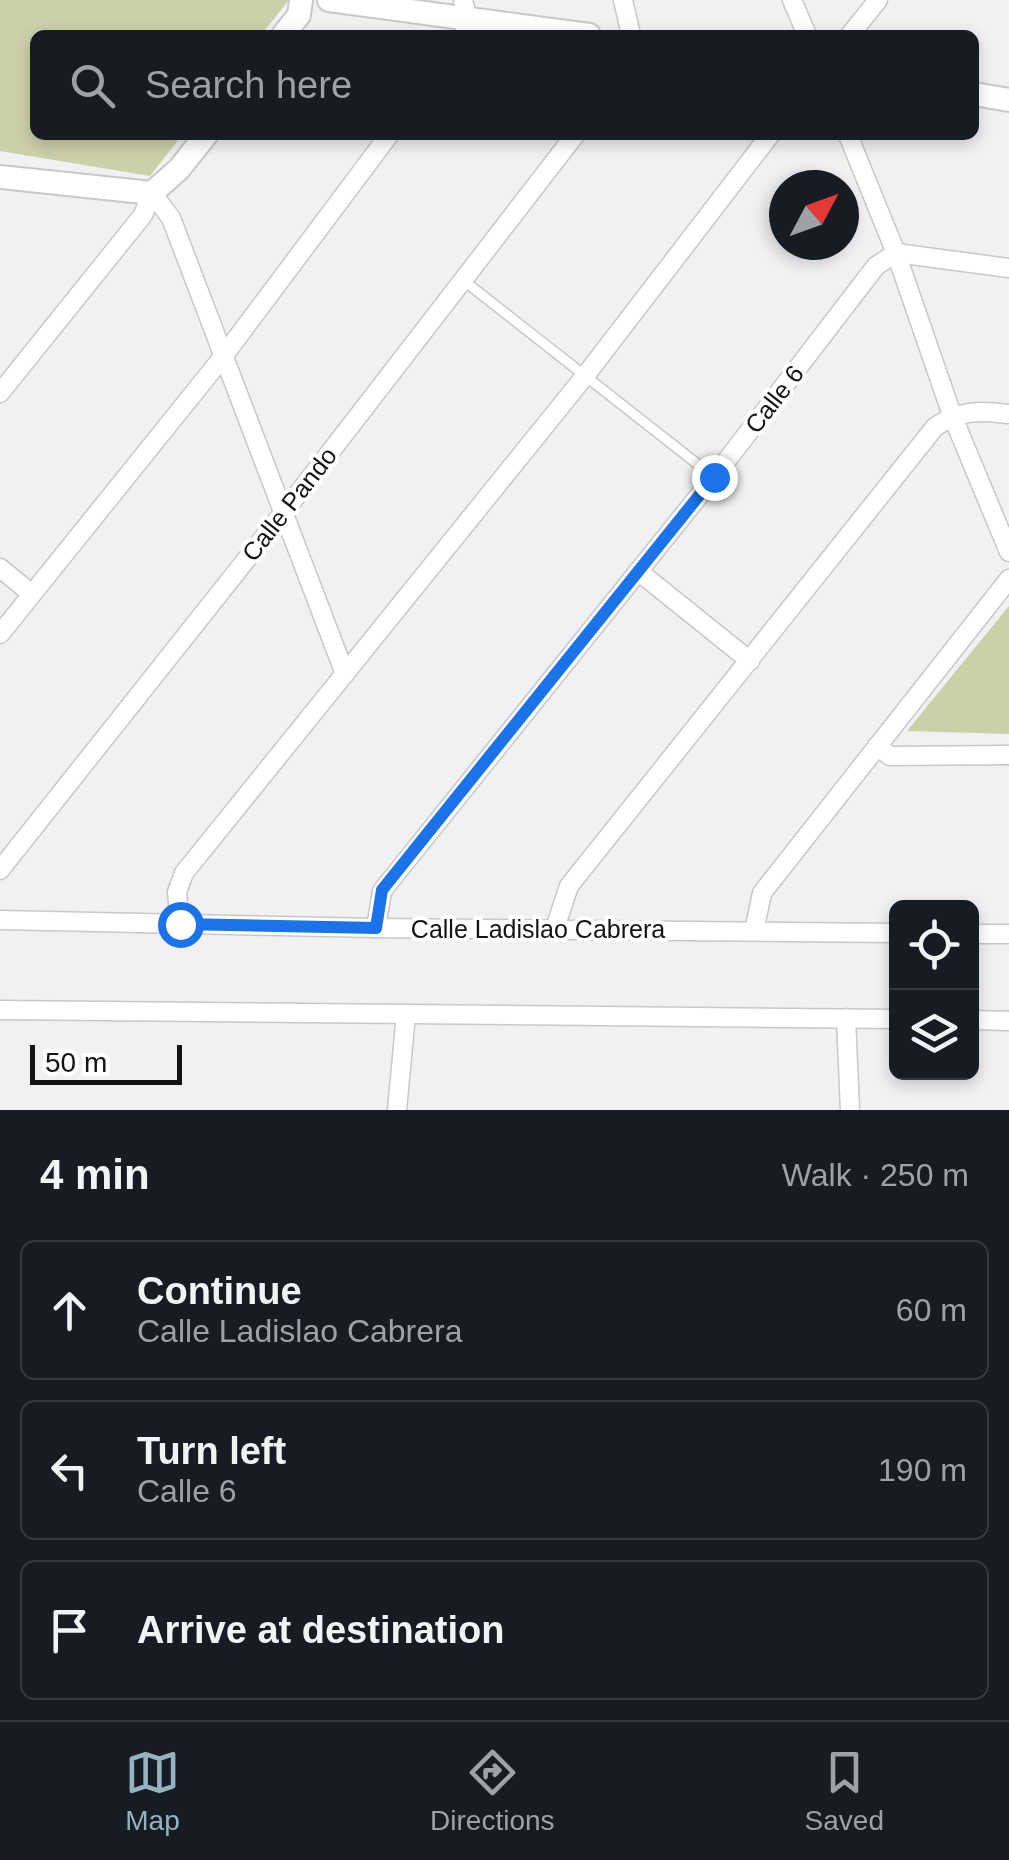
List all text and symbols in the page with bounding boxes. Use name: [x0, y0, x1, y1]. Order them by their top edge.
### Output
search box: [30, 30, 979, 140]
icon: search: [65, 58, 120, 113]
text: Search here: [145, 64, 352, 106]
north arrow: [769, 170, 859, 260]
street label: Calle 6: [739, 360, 809, 438]
street label: Calle Pando: [236, 442, 342, 566]
route end: [692, 455, 738, 501]
map controls: [889, 900, 979, 1080]
button: locate: [889, 900, 979, 990]
route start: [158, 902, 204, 948]
street label: Calle Ladislao Cabrera: [411, 915, 665, 943]
button: layers: [889, 990, 979, 1080]
scale bar: [30, 1040, 182, 1084]
text: 50 m: [45, 1047, 107, 1078]
text: 4 min: [40, 1151, 150, 1198]
text: Walk · 250 m: [782, 1157, 969, 1193]
text: Continue: [137, 1270, 302, 1312]
icon: ahead: [42, 1283, 97, 1338]
text: 60 m: [896, 1292, 967, 1328]
text: Calle Ladislao Cabrera: [137, 1313, 463, 1349]
text: Turn left: [137, 1430, 286, 1472]
icon: left: [42, 1443, 97, 1498]
text: 190 m: [878, 1452, 967, 1488]
text: Calle 6: [137, 1473, 237, 1509]
icon: arrive: [42, 1603, 97, 1658]
text: Arrive at destination: [137, 1609, 504, 1651]
tab: Map: [125, 1745, 180, 1837]
tab: Directions: [430, 1745, 555, 1837]
tab: Saved: [805, 1745, 884, 1837]

